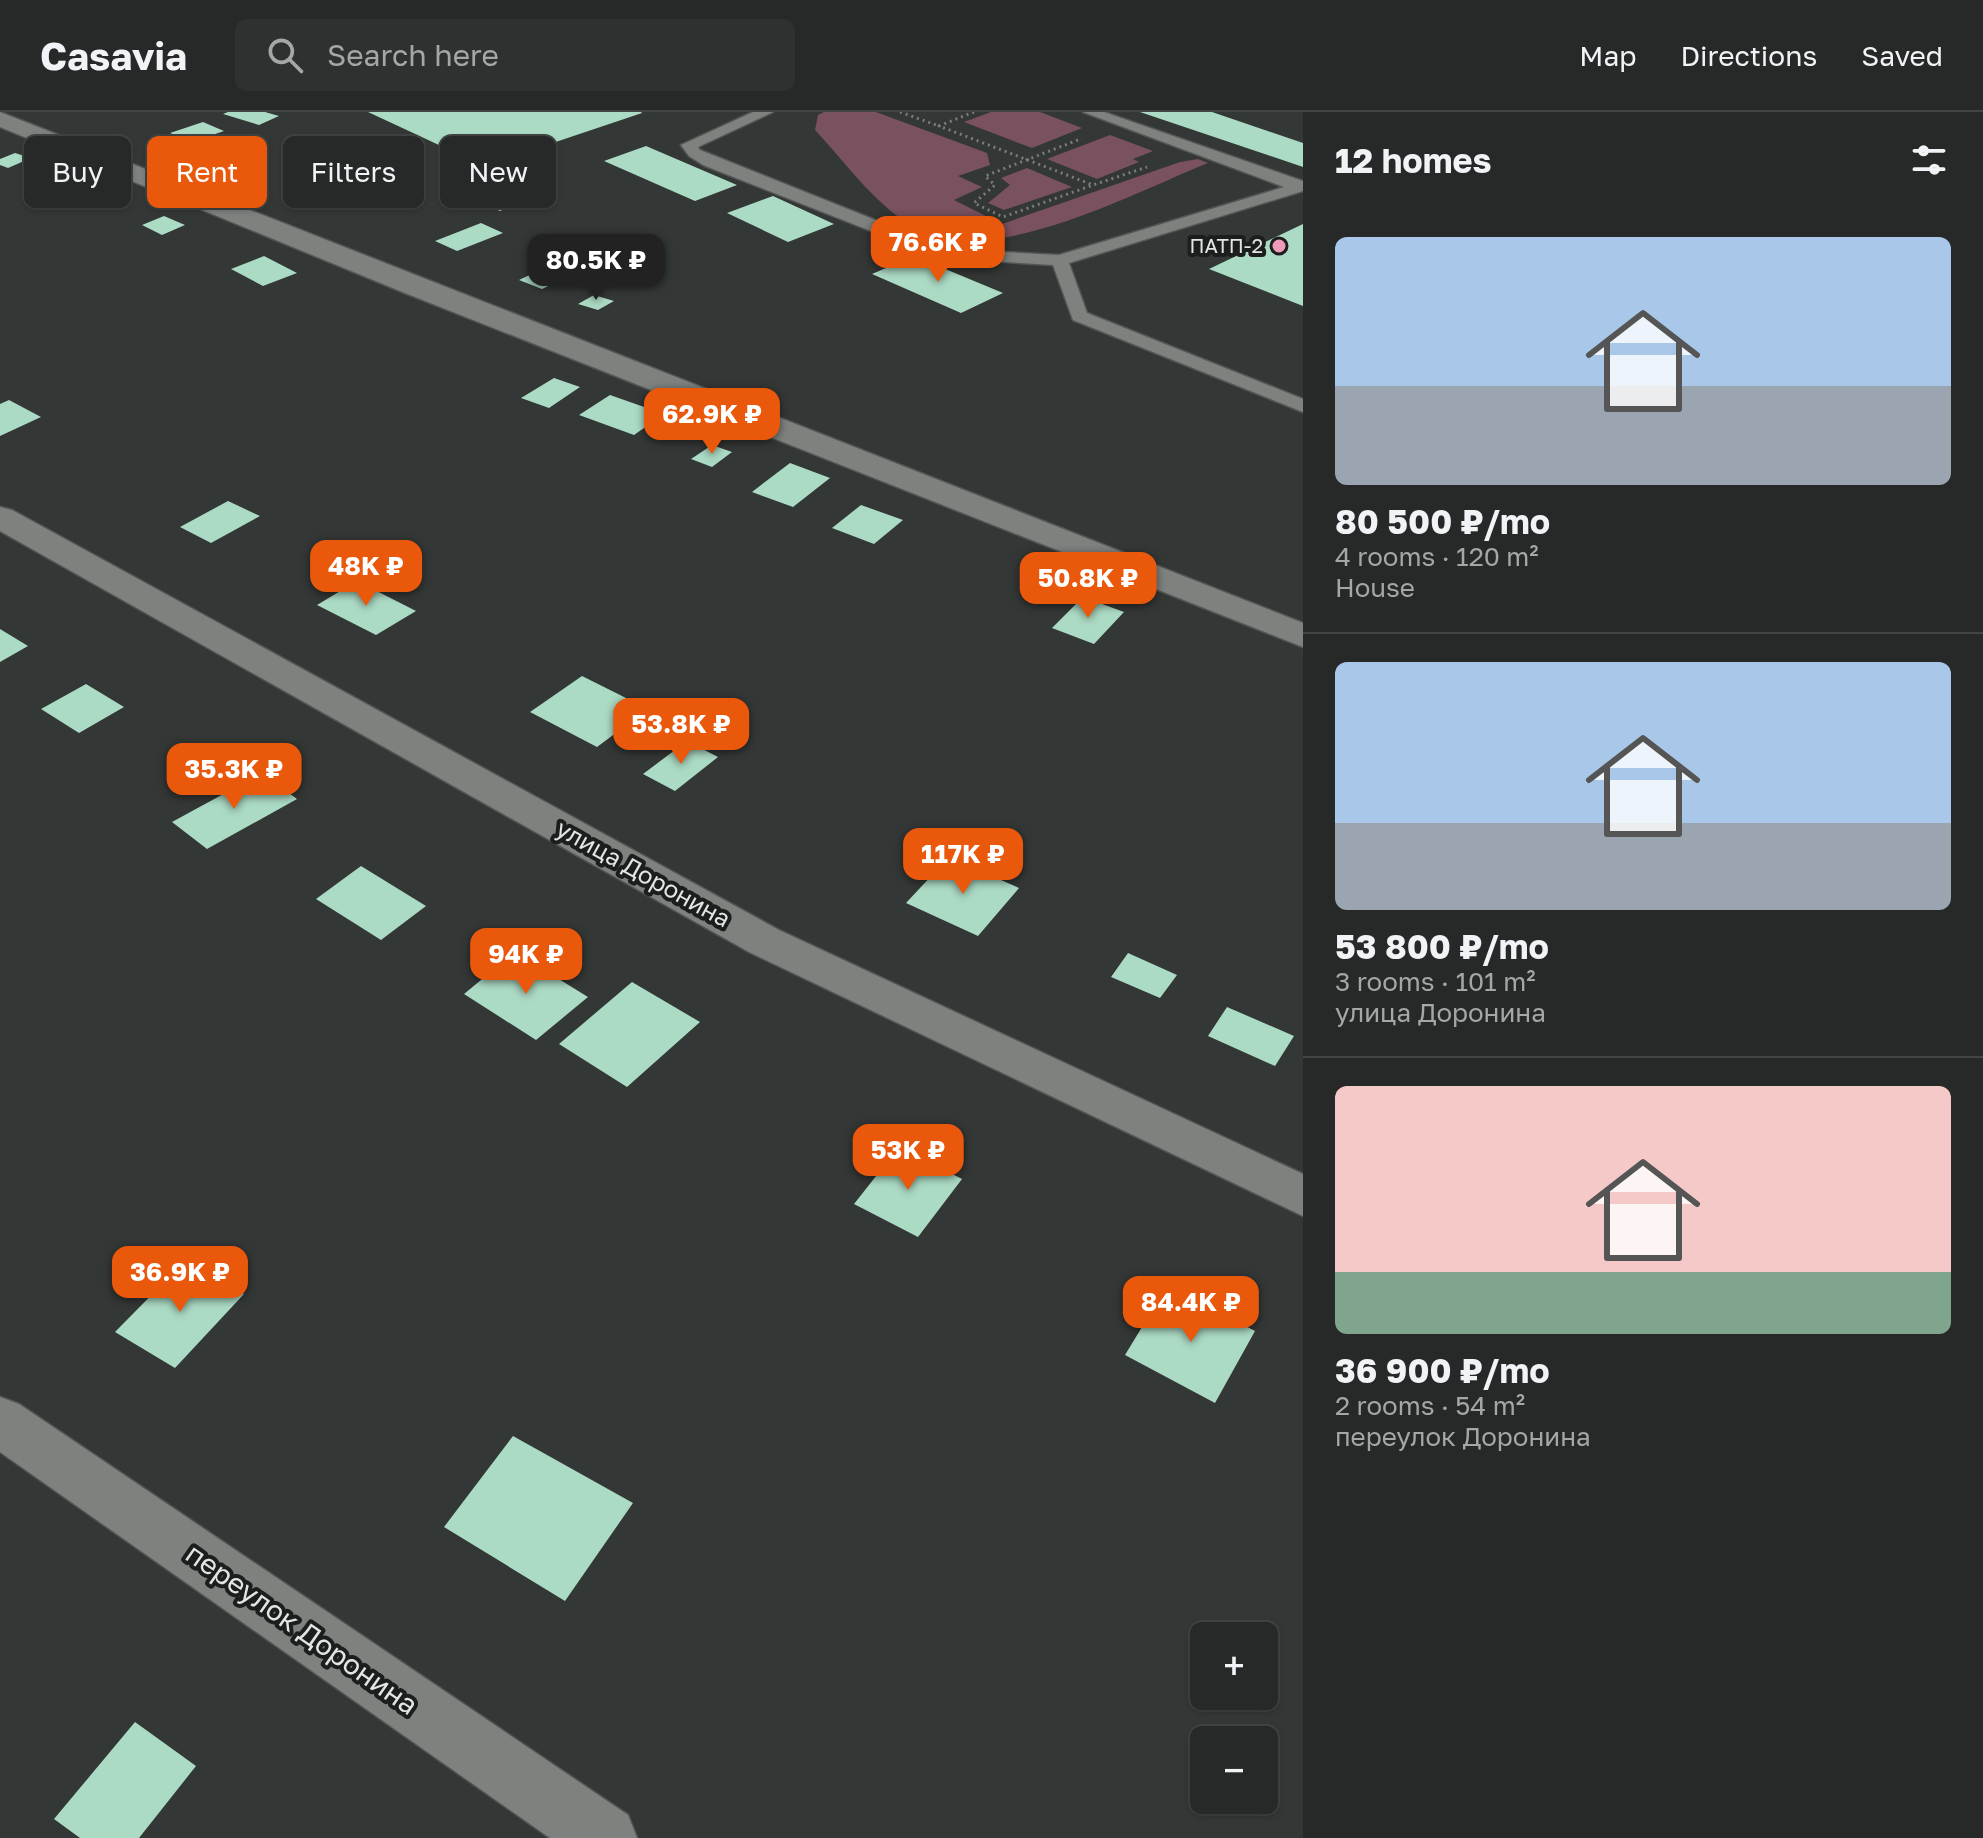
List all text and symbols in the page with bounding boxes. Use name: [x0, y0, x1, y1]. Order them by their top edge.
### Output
search box: [235, 19, 795, 91]
text: Casavia: [40, 33, 187, 78]
icon: search: [263, 33, 307, 77]
text: Search here: [327, 37, 499, 73]
text: Map: [1579, 39, 1636, 72]
text: Directions: [1680, 39, 1817, 72]
text: Saved: [1861, 39, 1943, 72]
chip: Buy: [24, 136, 131, 208]
chip: Rent: [147, 136, 267, 208]
chip: Filters: [283, 136, 424, 208]
chip: New: [440, 136, 556, 208]
icon: filters: [1907, 138, 1951, 182]
text: 12 homes: [1335, 140, 1492, 180]
pin: 76.6K ₽: [864, 216, 1012, 284]
text: 76.6K ₽: [889, 226, 987, 257]
place label: ПАТП-2: [1190, 233, 1263, 257]
pin: 80.5K ₽: [522, 234, 670, 302]
marker: ПАТП-2: [1270, 237, 1288, 255]
text: 80.5K ₽: [546, 244, 646, 275]
icon: home: [1571, 289, 1715, 433]
pin: 62.9K ₽: [638, 388, 786, 456]
text: 62.9K ₽: [662, 398, 762, 429]
text: 80 500 ₽/mo: [1335, 501, 1550, 541]
pin: 48K ₽: [310, 540, 422, 608]
text: 4 rooms · 120 m²: [1335, 541, 1539, 572]
text: 48K ₽: [328, 550, 404, 581]
pin: 50.8K ₽: [1014, 552, 1162, 620]
text: 50.8K ₽: [1038, 562, 1138, 593]
text: House: [1335, 572, 1415, 603]
pin: 53.8K ₽: [607, 698, 755, 766]
text: 53.8K ₽: [631, 708, 731, 739]
icon: home: [1571, 714, 1715, 858]
pin: 35.3K ₽: [160, 743, 308, 811]
text: 35.3K ₽: [185, 753, 283, 784]
street label: улица Доронина: [552, 813, 736, 933]
pin: 117K ₽: [898, 828, 1028, 896]
text: 117K ₽: [921, 838, 1005, 869]
text: 53 800 ₽/mo: [1335, 926, 1549, 966]
pin: 94K ₽: [470, 928, 582, 996]
text: 94K ₽: [488, 938, 564, 969]
text: 3 rooms · 101 m²: [1335, 966, 1536, 997]
text: улица Доронина: [1335, 997, 1546, 1028]
pin: 53K ₽: [852, 1124, 964, 1192]
text: 53K ₽: [871, 1134, 945, 1165]
icon: home: [1571, 1138, 1715, 1282]
pin: 36.9K ₽: [106, 1246, 254, 1314]
text: 36.9K ₽: [130, 1256, 230, 1287]
pin: 84.4K ₽: [1117, 1276, 1265, 1344]
text: 84.4K ₽: [1141, 1286, 1241, 1317]
text: 36 900 ₽/mo: [1335, 1350, 1550, 1390]
text: 2 rooms · 54 m²: [1335, 1390, 1525, 1421]
text: переулок Доронина: [1335, 1421, 1591, 1452]
street label: переулок Доронина: [180, 1536, 425, 1721]
map controls: [1190, 1622, 1278, 1814]
button: +: [1190, 1622, 1278, 1710]
button: −: [1190, 1726, 1278, 1814]

